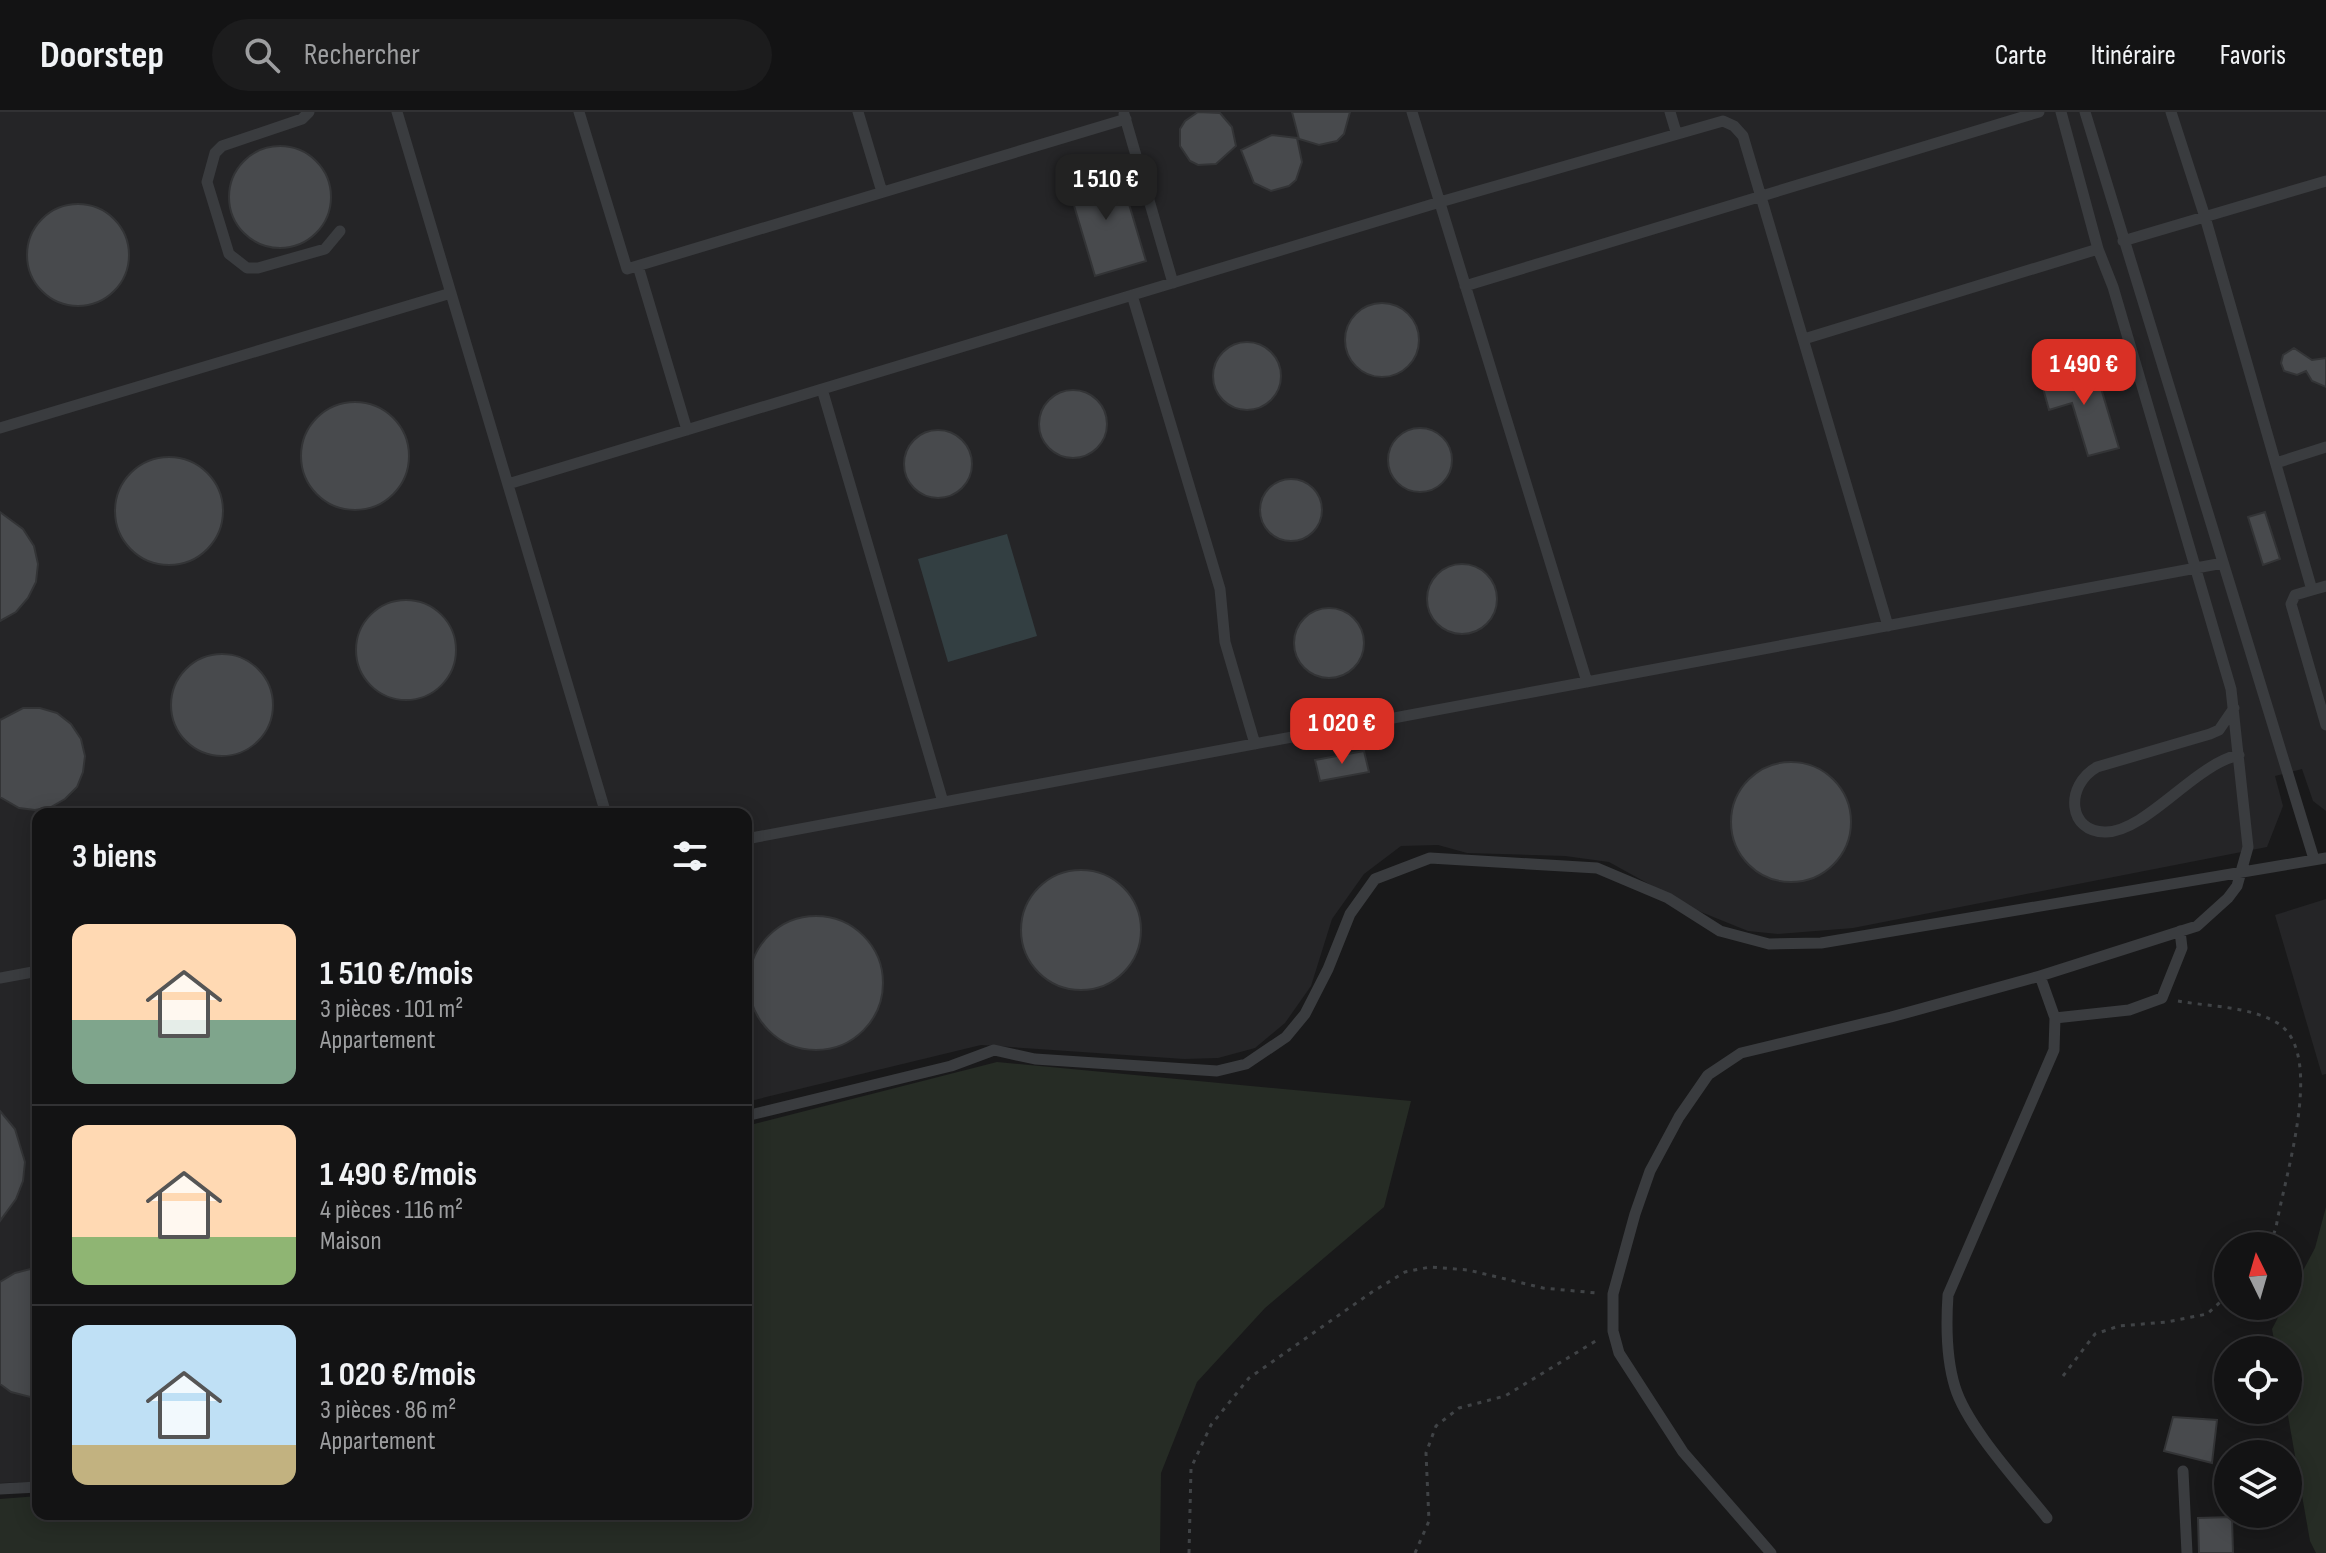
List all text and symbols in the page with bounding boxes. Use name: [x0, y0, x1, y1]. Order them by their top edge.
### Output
search box: [212, 19, 772, 91]
text: Doorstep: [40, 33, 164, 78]
icon: search: [240, 33, 284, 77]
text: Rechercher: [304, 37, 420, 73]
text: Carte: [1995, 39, 2047, 72]
text: Itinéraire: [2091, 39, 2176, 72]
text: Favoris: [2220, 39, 2286, 72]
pin: 1 510 €: [1032, 154, 1180, 222]
text: 1 510 €: [1073, 164, 1139, 195]
pin: 1 490 €: [2010, 339, 2158, 407]
text: 1 490 €: [2050, 349, 2118, 380]
pin: 1 020 €: [1268, 698, 1416, 766]
text: 1 020 €: [1308, 708, 1376, 739]
icon: filters: [668, 834, 712, 878]
text: 3 biens: [72, 836, 157, 877]
text: 1 510 €/mois: [320, 953, 473, 994]
icon: home: [136, 956, 232, 1052]
text: 3 pièces · 101 m²: [320, 994, 463, 1025]
text: Appartement: [320, 1025, 435, 1056]
text: 1 490 €/mois: [320, 1154, 477, 1195]
icon: home: [136, 1157, 232, 1253]
text: 4 pièces · 116 m²: [320, 1195, 463, 1226]
text: Maison: [320, 1226, 382, 1257]
north arrow: [2214, 1232, 2302, 1320]
map controls: [2214, 1232, 2302, 1528]
button: locate: [2214, 1336, 2302, 1424]
text: 1 020 €/mois: [320, 1354, 476, 1395]
icon: home: [136, 1357, 232, 1453]
text: 3 pièces · 86 m²: [320, 1395, 456, 1426]
text: Appartement: [320, 1426, 435, 1457]
button: layers: [2214, 1440, 2302, 1528]

